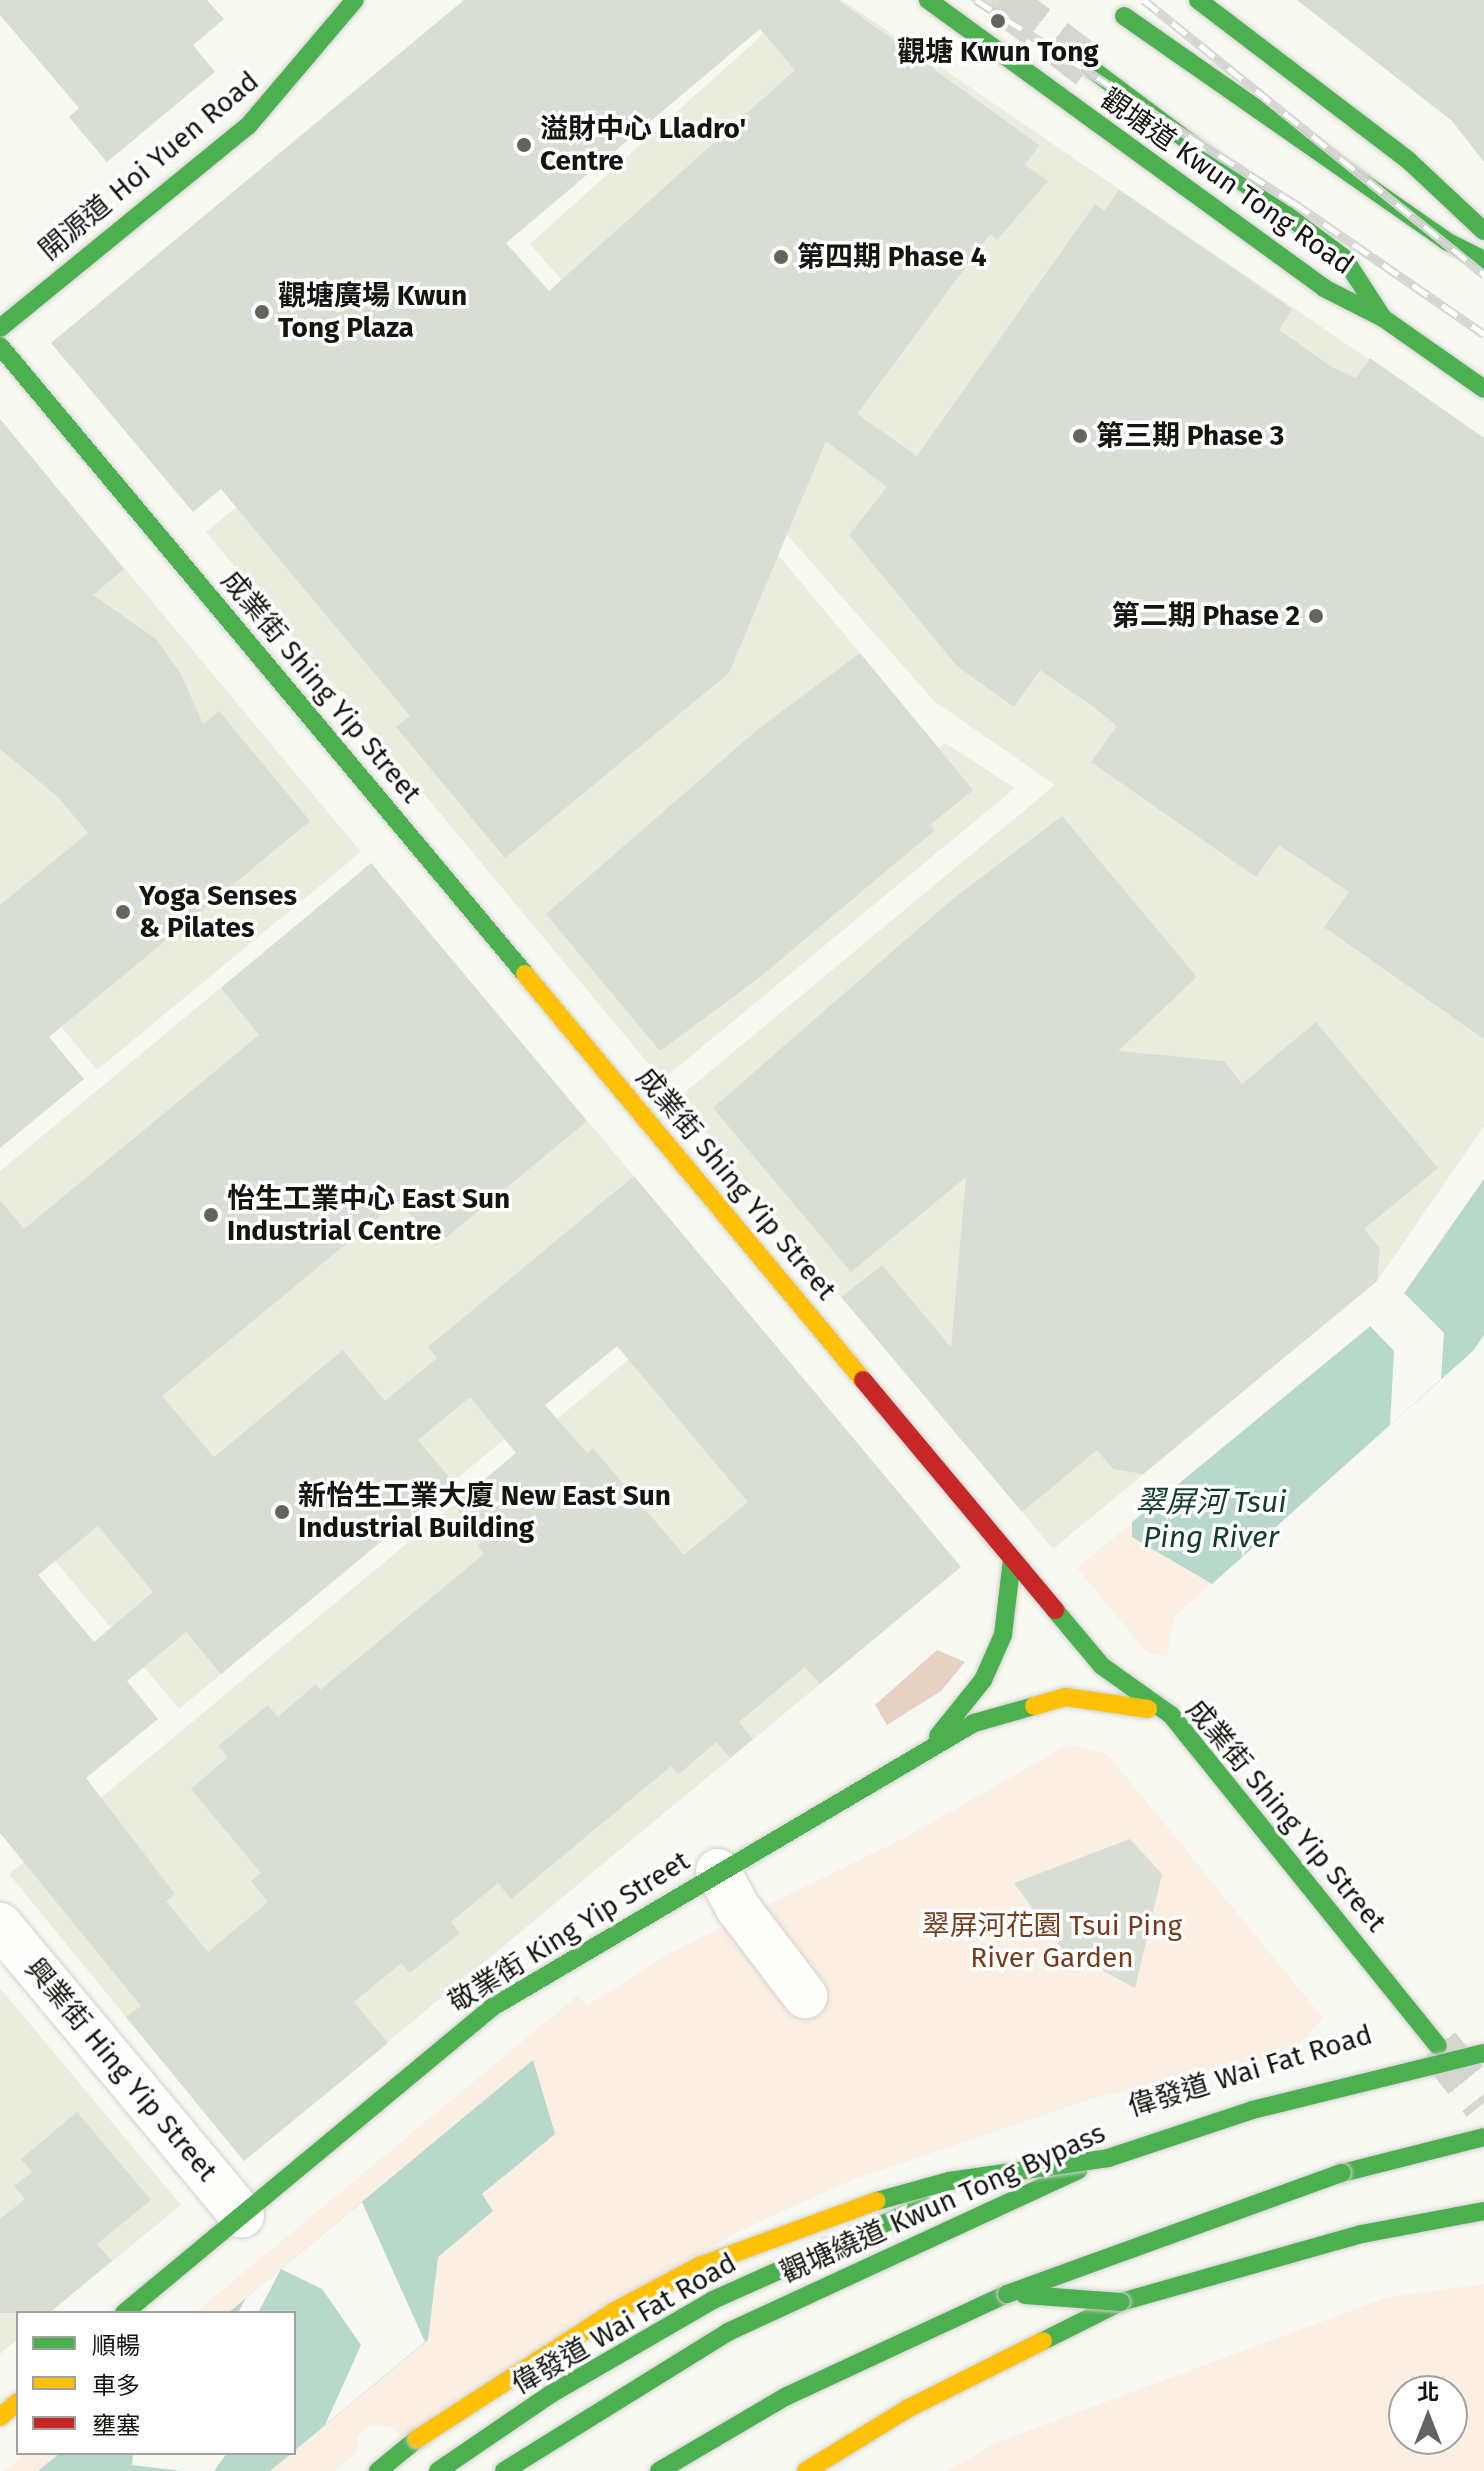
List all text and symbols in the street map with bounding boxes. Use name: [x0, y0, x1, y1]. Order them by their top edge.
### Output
marker: 觀塘 Kwun Tong: [987, 10, 1009, 32]
place label: 觀塘 Kwun Tong: [897, 35, 1099, 69]
street label: 開源道 Hoi Yuen Road: [32, 64, 266, 268]
street label: 觀塘道 Kwun Tong Road: [1094, 82, 1360, 282]
place label: 溢財中心 Lladro' Centre: [540, 112, 746, 178]
marker: 溢財中心 Lladro' Centre: [515, 136, 533, 154]
place label: 第四期 Phase 4: [797, 240, 987, 274]
marker: 第四期 Phase 4: [772, 248, 790, 266]
place label: 觀塘廣場 Kwun Tong Plaza: [278, 279, 467, 345]
marker: 觀塘廣場 Kwun Tong Plaza: [253, 303, 271, 321]
place label: 第三期 Phase 3: [1096, 419, 1284, 453]
marker: 第三期 Phase 3: [1071, 427, 1089, 445]
street label: 成業街 Shing Yip Street: [214, 564, 428, 810]
place label: 第二期 Phase 2: [1112, 599, 1300, 633]
marker: 第二期 Phase 2: [1307, 607, 1325, 625]
place label: Yoga Senses & Pilates: [139, 879, 297, 945]
marker: Yoga Senses & Pilates: [114, 903, 132, 921]
street label: 成業街 Shing Yip Street: [629, 1061, 843, 1307]
place label: 怡生工業中心 East Sun Industrial Centre: [227, 1182, 510, 1248]
marker: 怡生工業中心 East Sun Industrial Centre: [202, 1206, 220, 1224]
place label: 新怡生工業大廈 New East Sun Industrial Building: [298, 1479, 671, 1545]
water label: 翠屏河 Tsui Ping River: [1135, 1484, 1287, 1554]
marker: 新怡生工業大廈 New East Sun Industrial Building: [273, 1503, 291, 1521]
street label: 成業街 Shing Yip Street: [1179, 1693, 1393, 1939]
street label: 敬業街 King Yip Street: [442, 1844, 696, 2020]
park label: 翠屏河花園 Tsui Ping River Garden: [922, 1909, 1182, 1975]
street label: 興業街 Hing Yip Street: [18, 1952, 224, 2188]
street label: 偉發道 Wai Fat Road: [1124, 2018, 1376, 2124]
street label: 觀塘繞道 Kwun Tong Bypass: [776, 2116, 1110, 2290]
street label: 偉發道 Wai Fat Road: [506, 2246, 742, 2402]
legend: [16, 2311, 296, 2455]
text: 順暢: [92, 2332, 140, 2360]
text: 車多: [92, 2372, 140, 2400]
north arrow: [1388, 2375, 1468, 2455]
text: 北: [1417, 2379, 1439, 2406]
text: 壅塞: [92, 2412, 140, 2440]

